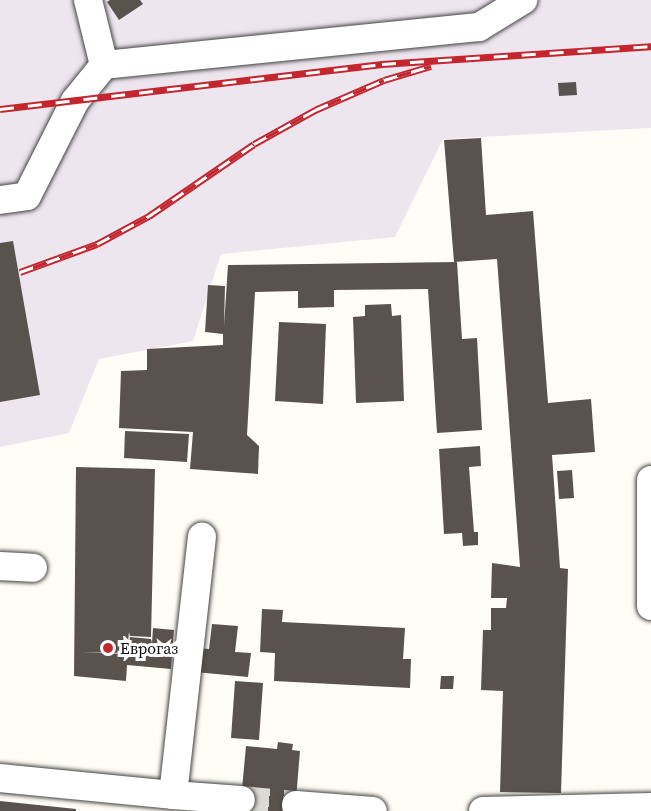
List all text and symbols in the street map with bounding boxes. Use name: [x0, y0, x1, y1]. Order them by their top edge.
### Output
place label: Еврогаз: [120, 638, 178, 658]
marker: Еврогаз: [101, 641, 115, 655]

